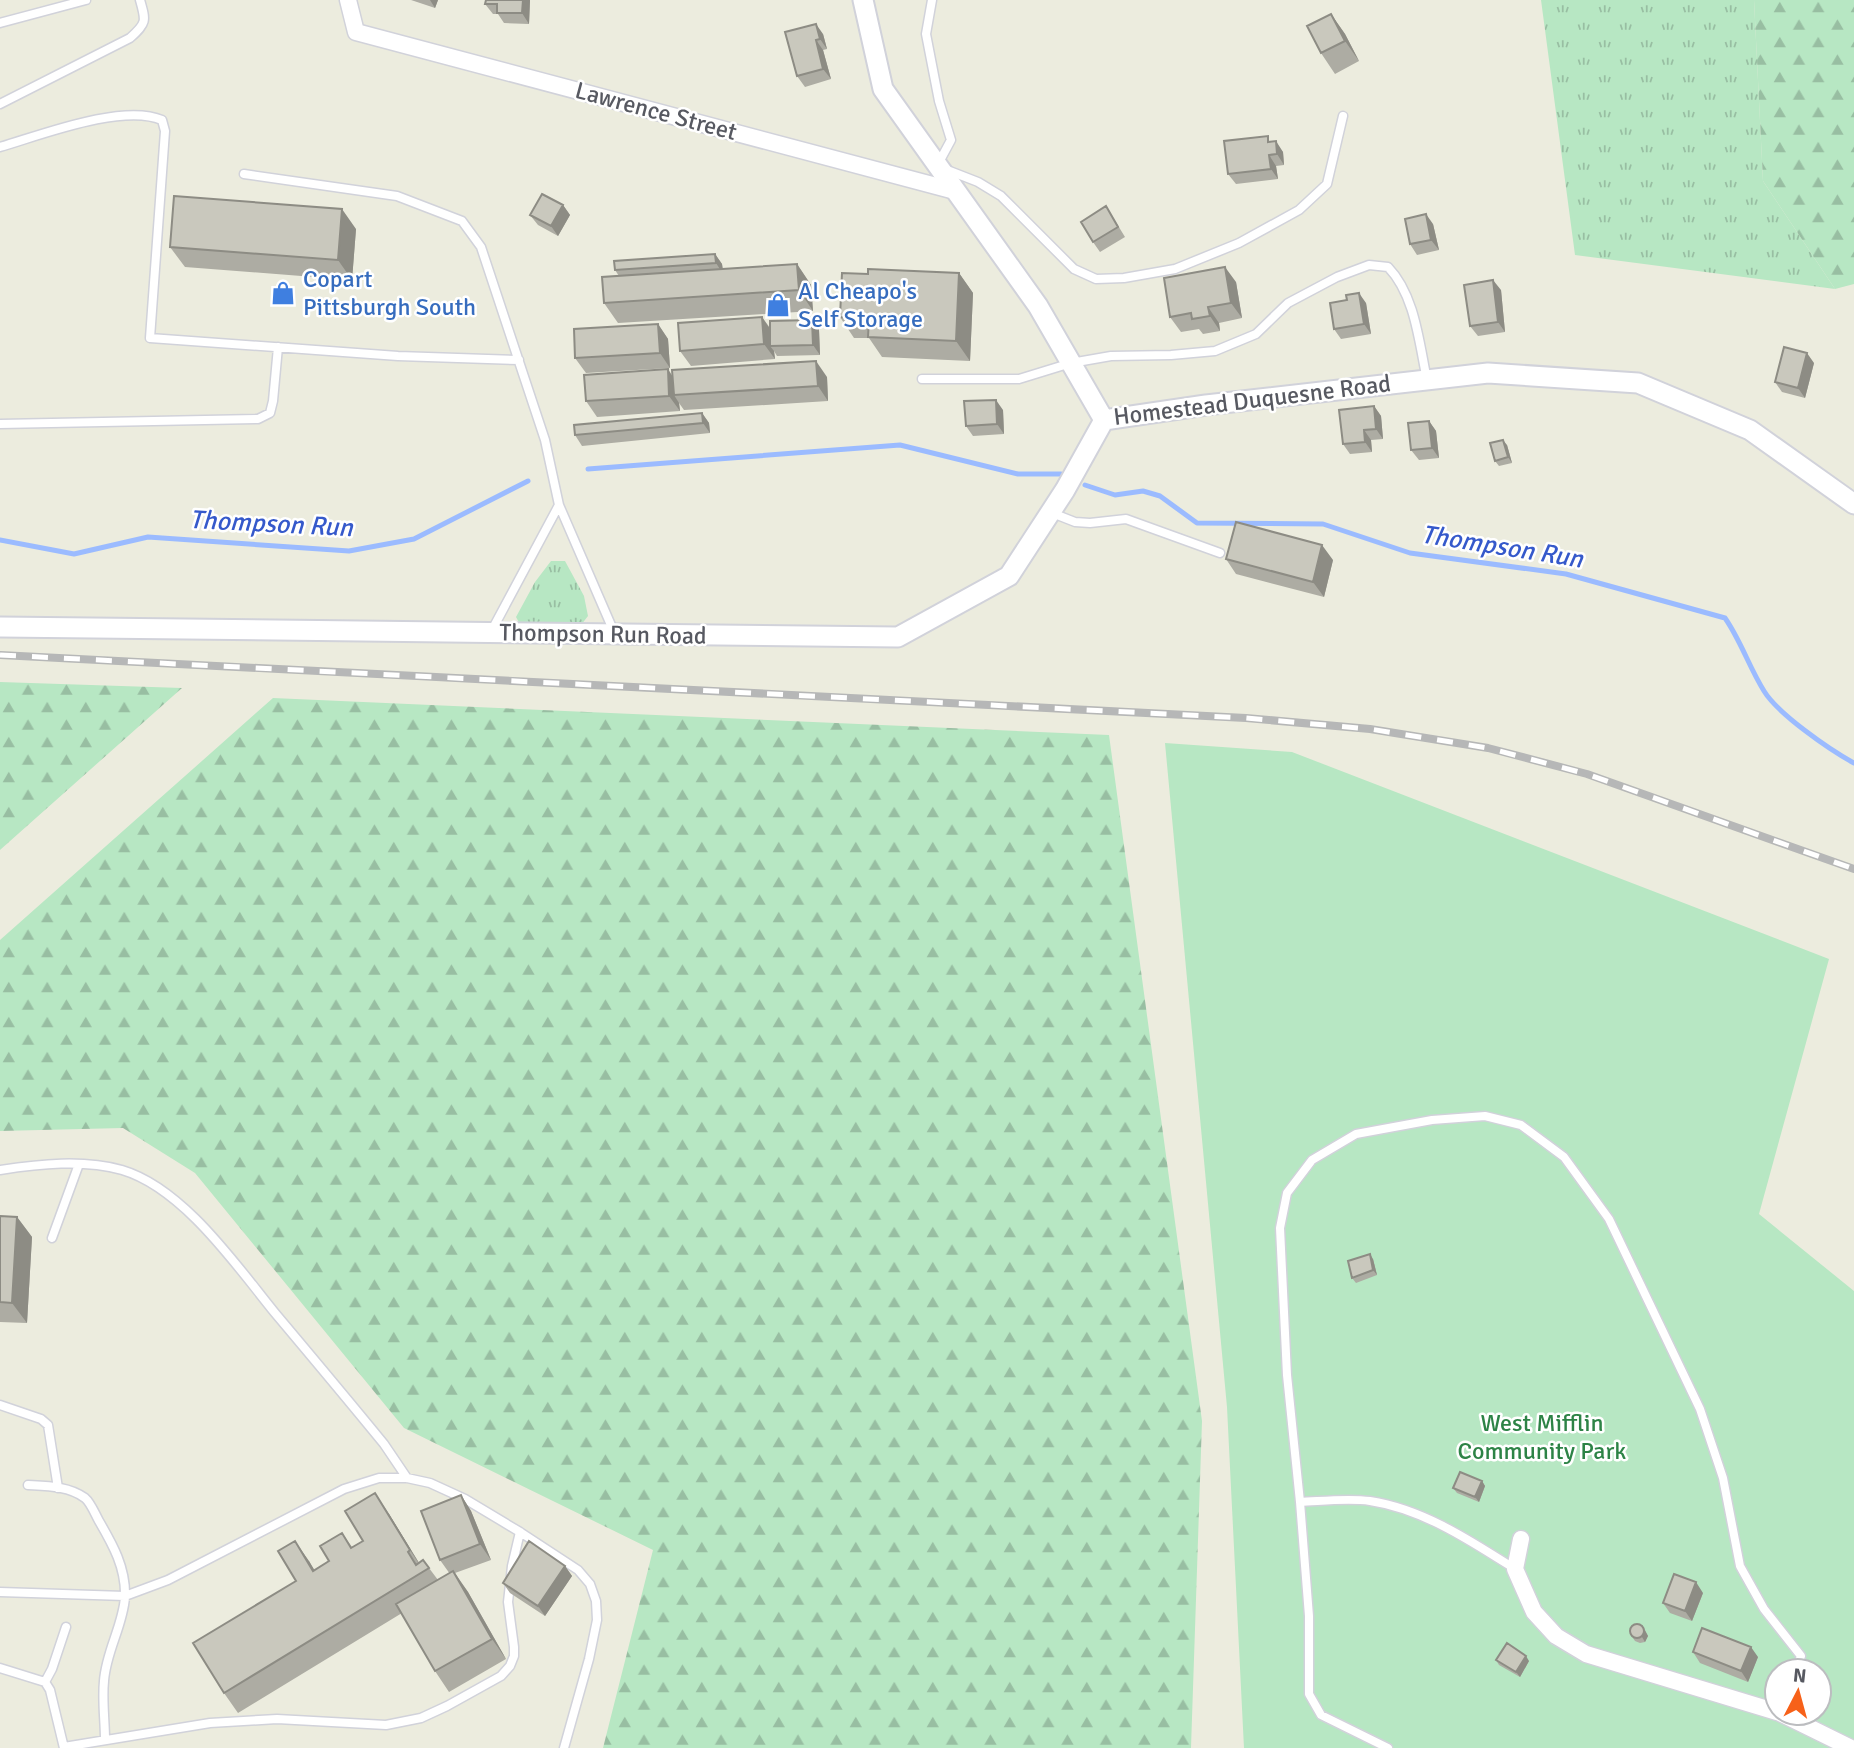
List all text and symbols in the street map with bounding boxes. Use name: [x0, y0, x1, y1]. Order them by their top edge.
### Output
street label: Lawrence Street: [572, 75, 740, 147]
place label: Copart Pittsburgh South: [303, 264, 476, 322]
place label: Al Cheapo's Self Storage: [798, 276, 923, 334]
shop icon: Copart Pittsburgh South: [269, 279, 297, 307]
shop icon: Al Cheapo's Self Storage: [764, 291, 792, 319]
street label: Homestead Duquesne Road: [1112, 368, 1392, 432]
water label: Thompson Run: [189, 504, 354, 544]
water label: Thompson Run: [1419, 518, 1586, 576]
street label: Thompson Run Road: [499, 617, 707, 651]
park label: West Mifflin Community Park: [1458, 1408, 1626, 1466]
north arrow: [1763, 1657, 1833, 1727]
text: N: [1792, 1663, 1807, 1689]

